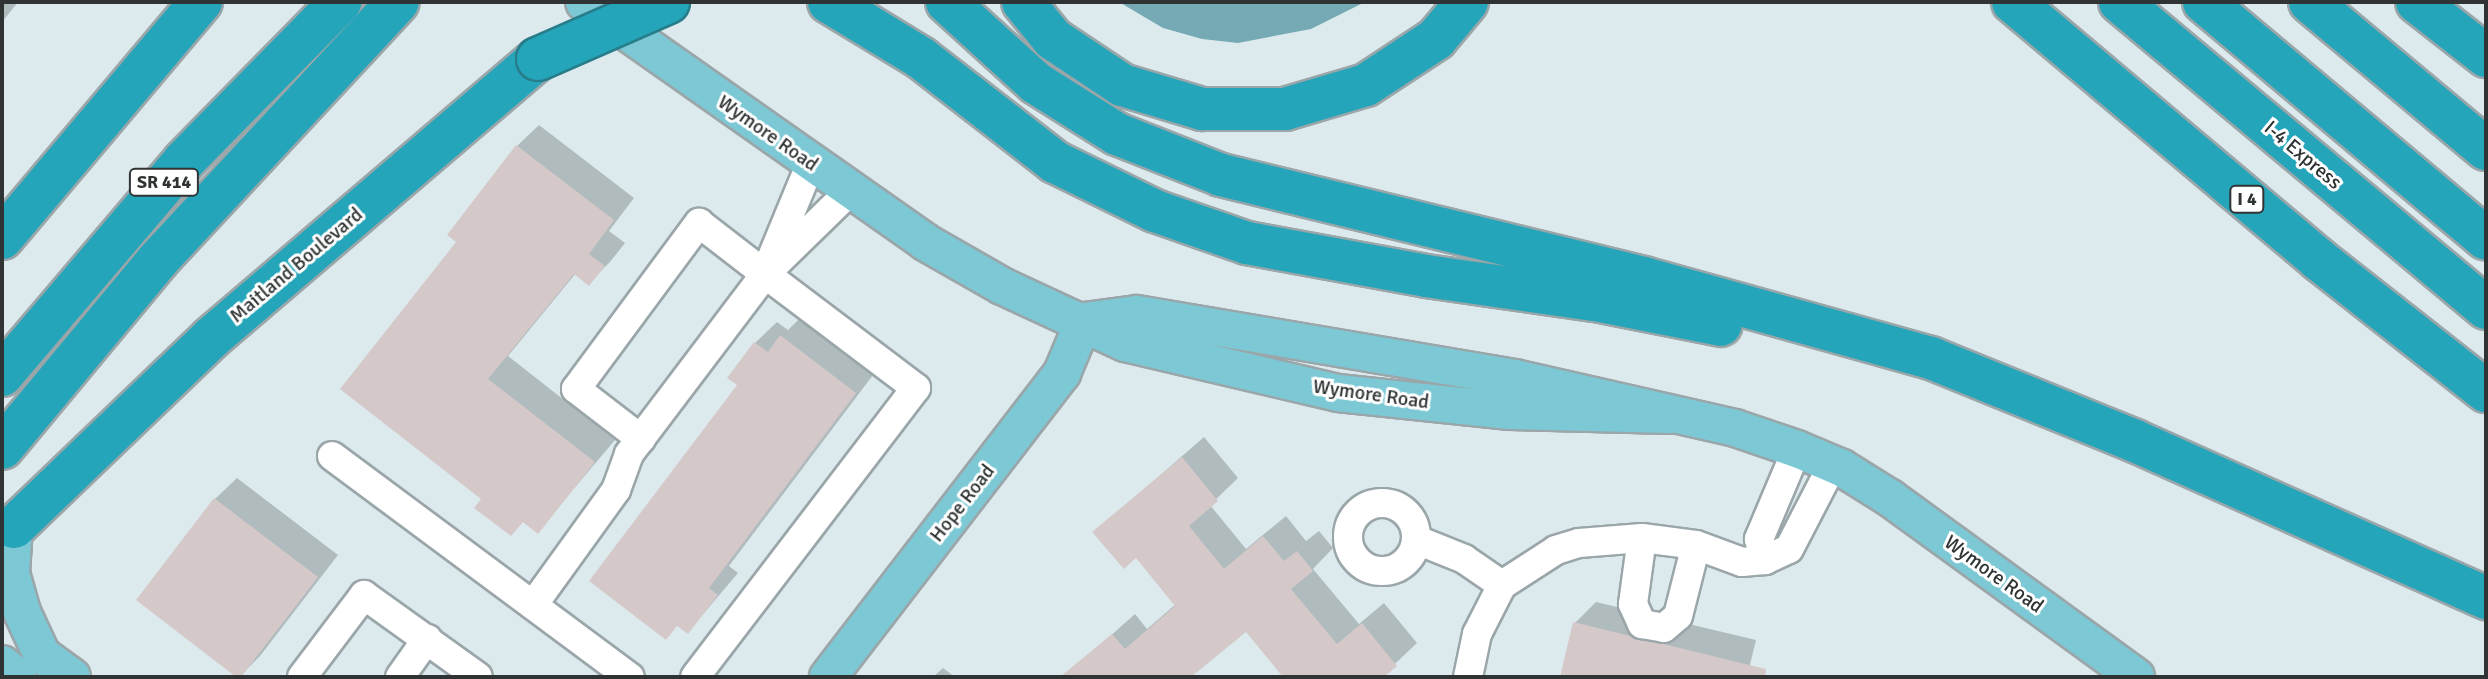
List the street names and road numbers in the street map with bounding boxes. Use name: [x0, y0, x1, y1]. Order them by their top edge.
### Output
street label: Wymore Road: [713, 90, 823, 176]
street label: I-4 Express: [2259, 116, 2347, 194]
road number: SR 414: [128, 168, 200, 196]
road number: I 4: [2229, 185, 2265, 213]
street label: Maitland Boulevard: [225, 202, 367, 328]
street label: Wymore Road: [1311, 374, 1431, 414]
street label: Hope Road: [924, 459, 1000, 547]
street label: Wymore Road: [1940, 530, 2048, 618]

